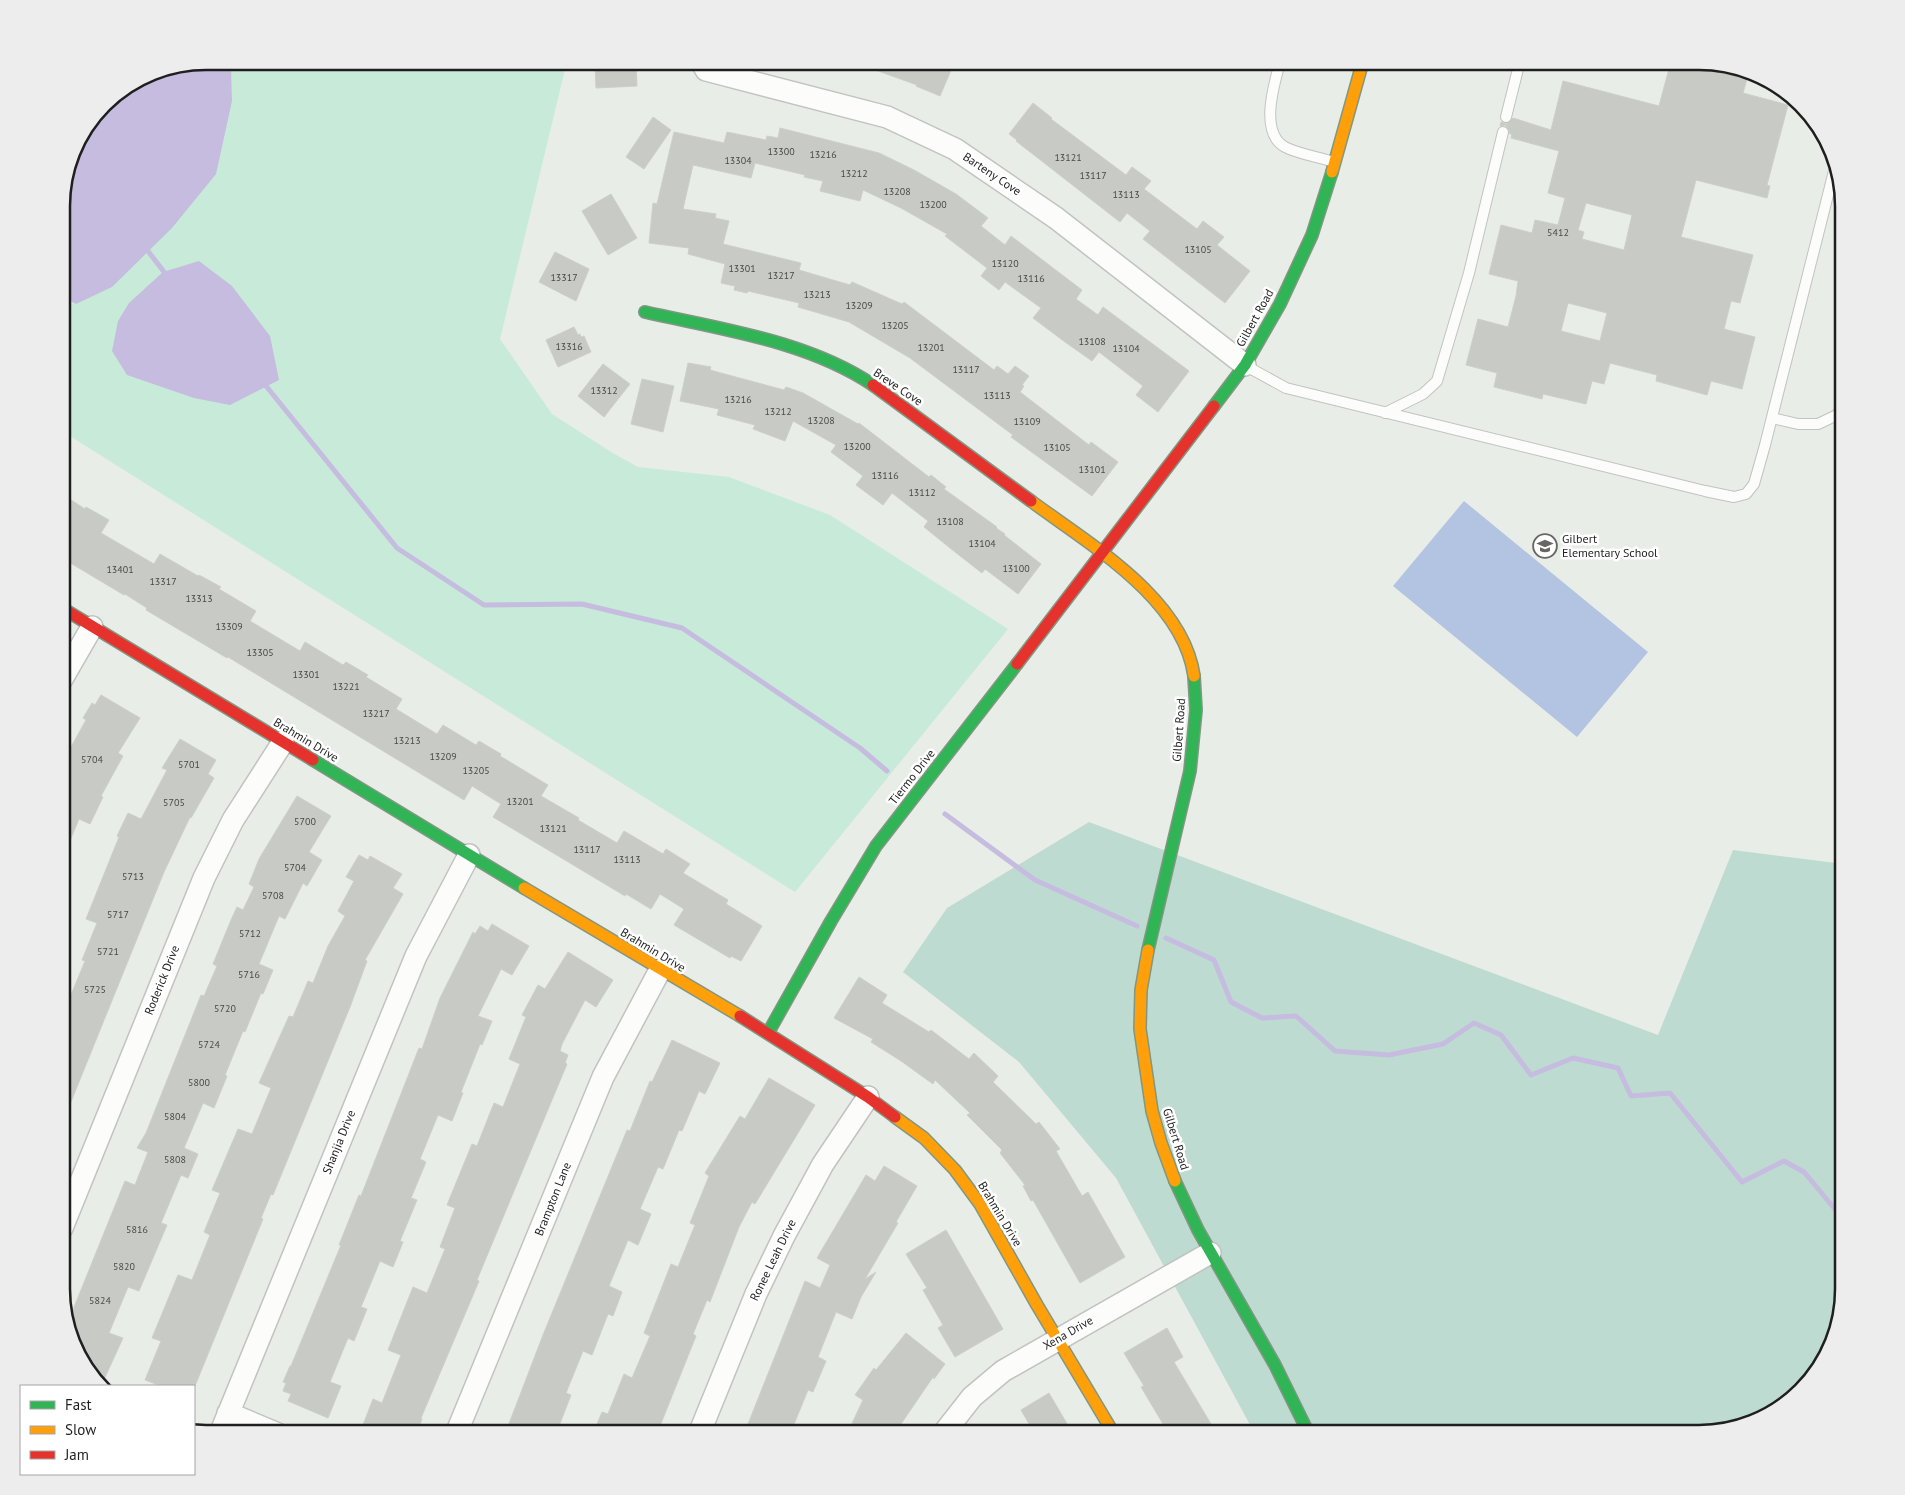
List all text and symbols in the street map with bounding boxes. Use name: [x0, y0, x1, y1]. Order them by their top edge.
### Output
house number: 13300: [767, 145, 795, 158]
house number: 13216: [809, 148, 837, 161]
street label: Barteny Cove: [960, 149, 1024, 198]
house number: 13121: [1054, 151, 1082, 164]
house number: 13304: [724, 154, 752, 167]
house number: 13212: [840, 167, 868, 180]
house number: 13117: [1079, 169, 1107, 182]
house number: 13208: [883, 185, 911, 198]
house number: 13113: [1112, 188, 1140, 201]
house number: 13200: [919, 198, 947, 211]
house number: 5412: [1547, 226, 1569, 239]
house number: 13105: [1184, 243, 1212, 256]
house number: 13120: [991, 257, 1019, 270]
house number: 13301: [728, 262, 756, 275]
house number: 13217: [767, 269, 795, 282]
house number: 13317: [550, 271, 578, 284]
house number: 13116: [1017, 272, 1045, 285]
street label: Gilbert Road: [1233, 286, 1277, 349]
house number: 13213: [803, 288, 831, 301]
house number: 13209: [845, 299, 873, 312]
house number: 13205: [881, 319, 909, 332]
house number: 13108: [1078, 335, 1106, 348]
house number: 13316: [555, 340, 583, 353]
house number: 13201: [917, 341, 945, 354]
house number: 13104: [1112, 342, 1140, 355]
house number: 13117: [952, 363, 980, 376]
street label: Breve Cove: [871, 365, 926, 409]
house number: 13312: [590, 384, 618, 397]
house number: 13113: [983, 389, 1011, 402]
house number: 13216: [724, 393, 752, 406]
house number: 13212: [764, 405, 792, 418]
house number: 13208: [807, 414, 835, 427]
house number: 13109: [1013, 415, 1041, 428]
house number: 13200: [843, 440, 871, 453]
house number: 13105: [1043, 441, 1071, 454]
house number: 13101: [1078, 463, 1106, 476]
house number: 13116: [871, 469, 899, 482]
house number: 13112: [908, 486, 936, 499]
house number: 13108: [936, 515, 964, 528]
place label: Gilbert Elementary School: [1562, 531, 1658, 560]
school or university icon: Gilbert Elementary School: [1532, 533, 1558, 559]
house number: 13104: [968, 537, 996, 550]
house number: 13100: [1002, 562, 1030, 575]
house number: 13401: [106, 563, 134, 576]
house number: 13317: [149, 575, 177, 588]
house number: 13313: [185, 592, 213, 605]
house number: 13309: [215, 620, 243, 633]
house number: 13305: [246, 646, 274, 659]
house number: 13301: [292, 668, 320, 681]
house number: 13221: [332, 680, 360, 693]
street label: Gilbert Road: [1169, 698, 1188, 762]
house number: 13217: [362, 707, 390, 720]
street label: Brahmin Drive: [271, 714, 342, 765]
house number: 13213: [393, 734, 421, 747]
street label: Tiermo Drive: [885, 746, 938, 807]
house number: 13209: [429, 750, 457, 763]
house number: 5704: [81, 753, 103, 766]
house number: 5701: [178, 758, 200, 771]
house number: 13205: [462, 764, 490, 777]
house number: 13201: [506, 795, 534, 808]
house number: 5705: [163, 796, 185, 809]
house number: 5700: [294, 815, 316, 828]
house number: 13121: [539, 822, 567, 835]
house number: 13117: [573, 843, 601, 856]
house number: 13113: [613, 853, 641, 866]
house number: 5704: [284, 861, 306, 874]
house number: 5713: [122, 870, 144, 883]
house number: 5708: [262, 889, 284, 902]
house number: 5717: [107, 908, 129, 921]
street label: Brahmin Drive: [618, 924, 689, 975]
house number: 5712: [239, 927, 261, 940]
street label: Roderick Drive: [141, 943, 182, 1017]
house number: 5721: [97, 945, 119, 958]
house number: 5716: [238, 968, 260, 981]
house number: 5725: [84, 983, 106, 996]
house number: 5720: [214, 1002, 236, 1015]
house number: 5724: [198, 1038, 220, 1051]
house number: 5800: [188, 1076, 210, 1089]
street label: Gilbert Road: [1160, 1106, 1193, 1172]
street label: Shanjia Drive: [319, 1108, 358, 1176]
house number: 5804: [164, 1110, 186, 1123]
house number: 5808: [164, 1153, 186, 1166]
street label: Brampton Lane: [531, 1160, 574, 1238]
street label: Brahmin Drive: [975, 1178, 1026, 1249]
street label: Ronee Leah Drive: [746, 1216, 799, 1303]
house number: 5816: [126, 1223, 148, 1236]
house number: 5820: [113, 1260, 135, 1273]
house number: 5824: [89, 1294, 111, 1307]
street label: Xena Drive: [1040, 1312, 1096, 1353]
legend: [20, 1385, 195, 1475]
text: Fast: [65, 1395, 92, 1414]
text: Slow: [65, 1420, 96, 1439]
text: Jam: [64, 1445, 89, 1464]

